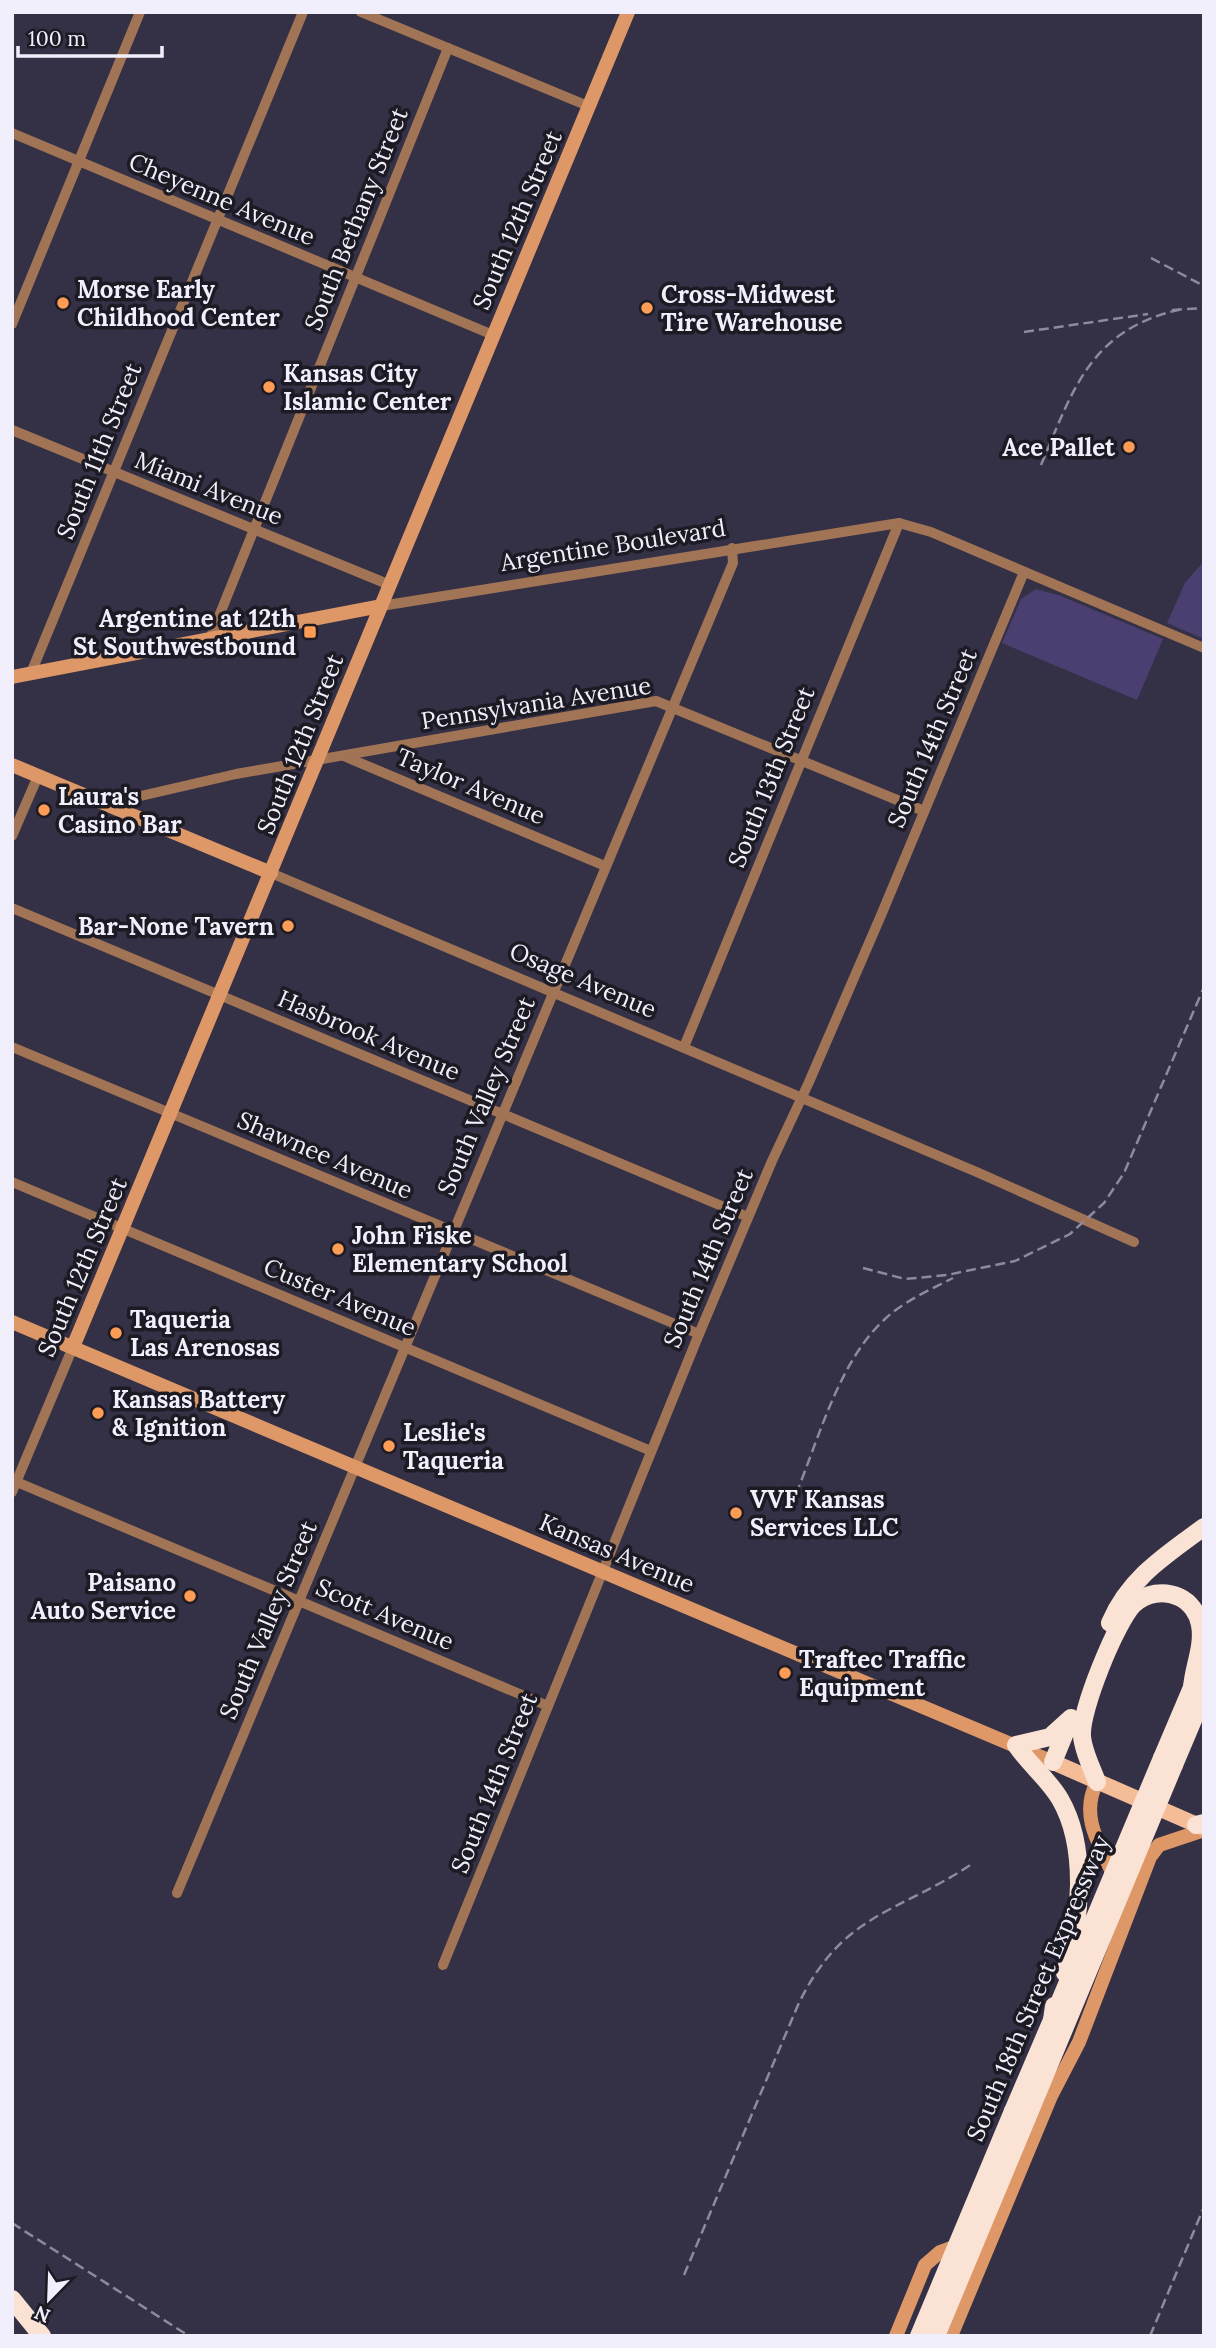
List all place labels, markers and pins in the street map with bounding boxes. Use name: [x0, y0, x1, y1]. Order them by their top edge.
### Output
place label: Morse Early Childhood Center: [77, 274, 280, 333]
place label: Cross-Midwest Tire Warehouse: [661, 279, 842, 338]
marker: Morse Early Childhood Center: [55, 295, 71, 311]
marker: Cross-Midwest Tire Warehouse: [639, 300, 655, 316]
place label: Kansas City Islamic Center: [283, 358, 452, 417]
marker: Kansas City Islamic Center: [261, 379, 277, 395]
place label: Ace Pallet: [1002, 432, 1116, 463]
marker: Ace Pallet: [1121, 439, 1137, 455]
place label: Argentine at 12th St Southwestbound: [73, 603, 296, 662]
marker: Argentine at 12th St Southwestbound: [302, 624, 318, 640]
place label: Laura's Casino Bar: [58, 781, 182, 840]
marker: Laura's Casino Bar: [36, 802, 52, 818]
place label: Bar-None Tavern: [78, 911, 274, 942]
marker: Bar-None Tavern: [280, 918, 296, 934]
place label: John Fiske Elementary School: [352, 1220, 568, 1279]
marker: John Fiske Elementary School: [330, 1241, 346, 1257]
place label: Taqueria Las Arenosas: [130, 1304, 280, 1363]
marker: Taqueria Las Arenosas: [108, 1325, 124, 1341]
place label: Kansas Battery & Ignition: [112, 1384, 286, 1443]
marker: Kansas Battery & Ignition: [90, 1405, 106, 1421]
place label: Leslie's Taqueria: [403, 1417, 504, 1476]
marker: Leslie's Taqueria: [381, 1438, 397, 1454]
place label: VVF Kansas Services LLC: [750, 1484, 899, 1543]
marker: VVF Kansas Services LLC: [728, 1505, 744, 1521]
place label: Paisano Auto Service: [31, 1567, 176, 1626]
marker: Paisano Auto Service: [182, 1588, 198, 1604]
place label: Traftec Traffic Equipment: [799, 1644, 966, 1703]
marker: Traftec Traffic Equipment: [777, 1665, 793, 1681]

